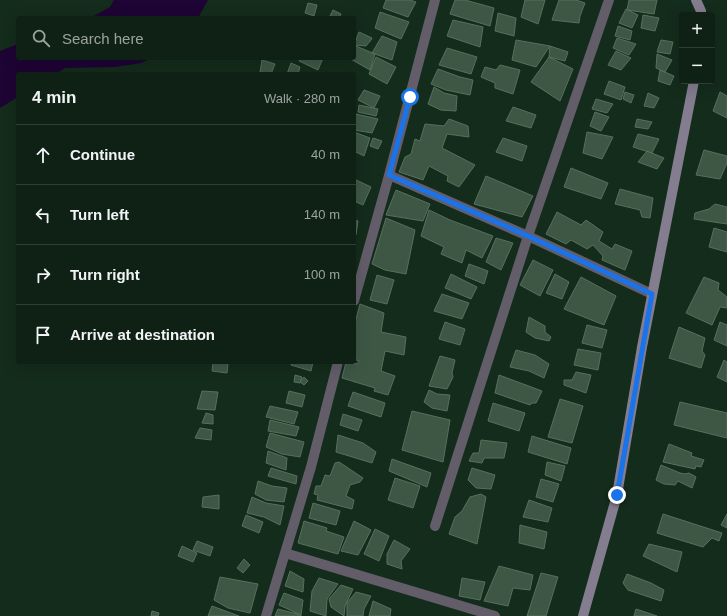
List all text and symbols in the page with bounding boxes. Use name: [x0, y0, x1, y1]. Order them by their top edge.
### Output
map controls: [679, 12, 715, 84]
button: +: [679, 12, 715, 48]
search box: [16, 16, 356, 60]
icon: search: [30, 27, 52, 49]
text: Search here: [62, 30, 144, 47]
button: −: [679, 48, 715, 84]
text: 4 min: [32, 88, 76, 107]
route start: [401, 88, 419, 106]
text: Walk · 280 m: [264, 91, 340, 106]
icon: ahead: [32, 144, 54, 166]
text: Continue: [70, 146, 135, 163]
text: 40 m: [311, 147, 340, 162]
icon: left: [32, 204, 54, 226]
text: Turn left: [70, 206, 129, 223]
text: 140 m: [304, 207, 340, 222]
icon: right: [32, 264, 54, 286]
text: Turn right: [70, 266, 140, 283]
text: 100 m: [304, 267, 340, 282]
icon: arrive: [32, 324, 54, 346]
text: Arrive at destination: [70, 326, 215, 343]
route end: [608, 486, 626, 504]

